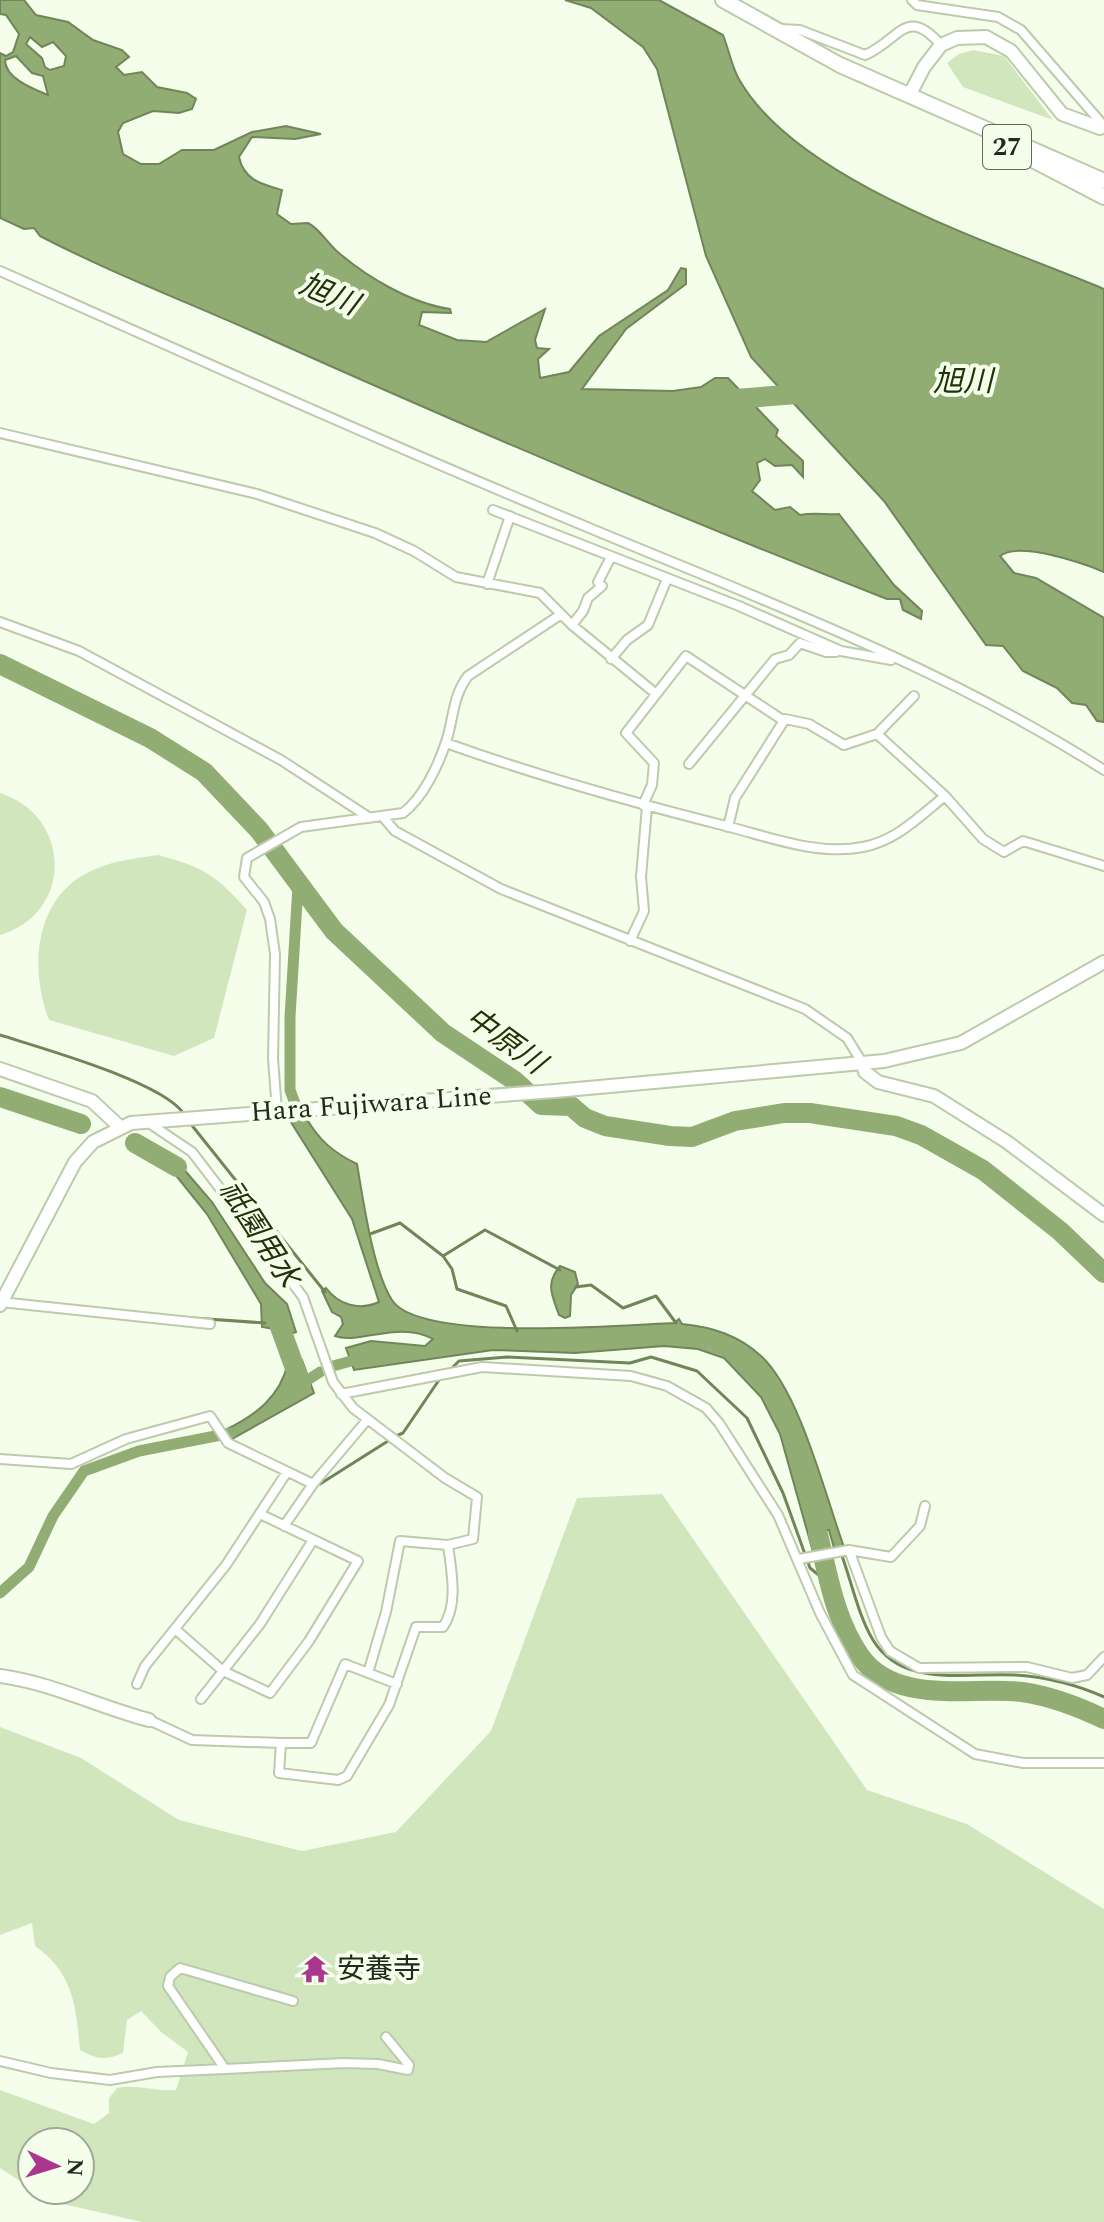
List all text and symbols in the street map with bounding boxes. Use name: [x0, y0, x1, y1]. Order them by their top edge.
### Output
road number: 27: [983, 125, 1031, 169]
water label: 旭川: [292, 262, 368, 329]
water label: 旭川: [933, 359, 996, 405]
water label: 中原川: [455, 996, 557, 1088]
street label: Hara Fujiwara Line: [249, 1074, 493, 1134]
water label: 祇園用水: [207, 1171, 313, 1299]
place label: 安養寺: [337, 1948, 421, 1991]
temple icon: 安養寺: [300, 1954, 330, 1984]
north arrow: [16, 2126, 96, 2206]
text: N: [57, 2157, 92, 2177]

